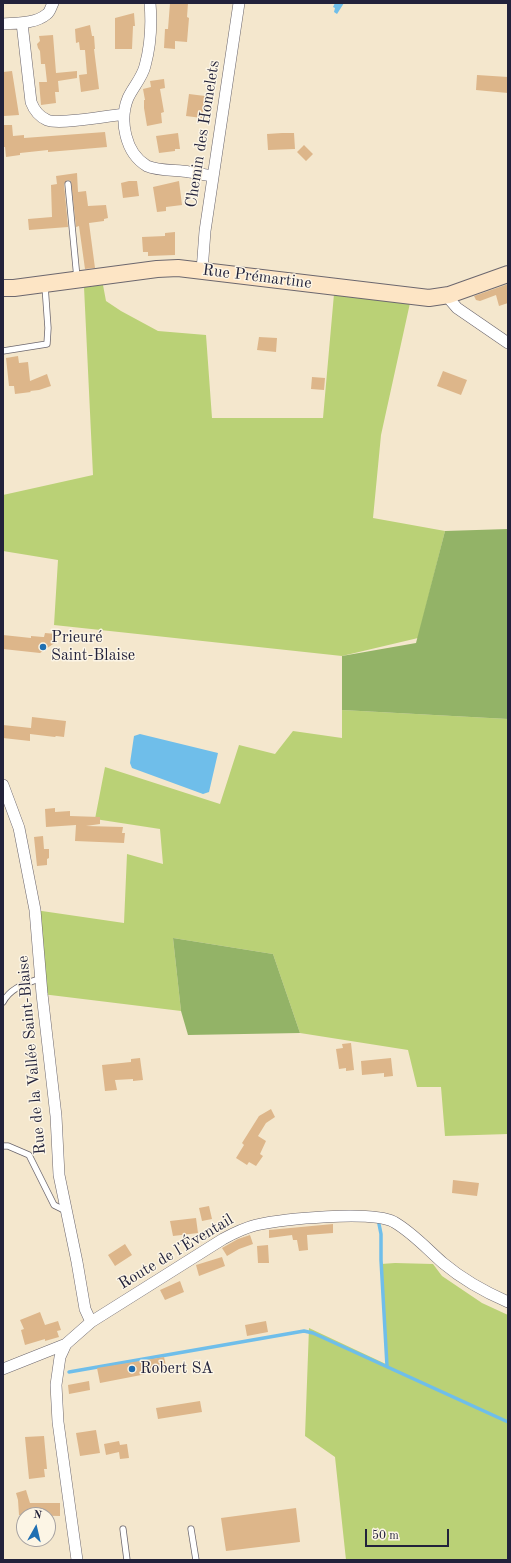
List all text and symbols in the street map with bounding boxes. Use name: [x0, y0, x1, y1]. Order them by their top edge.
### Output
street label: Chemin des Homelets: [182, 59, 224, 209]
street label: Rue Prémartine: [201, 261, 313, 293]
place label: Prieuré Saint-Blaise: [51, 628, 135, 666]
marker: Prieuré Saint-Blaise: [38, 642, 48, 652]
street label: Rue de la Vallée Saint-Blaise: [14, 955, 50, 1155]
street label: Route de l'Éventail: [115, 1210, 237, 1294]
place label: Robert SA: [140, 1359, 213, 1379]
marker: Robert SA: [127, 1364, 137, 1374]
north arrow: [16, 1507, 56, 1547]
text: N: [33, 1510, 43, 1522]
scale bar: [367, 1521, 451, 1547]
text: 50 m: [372, 1530, 399, 1542]

